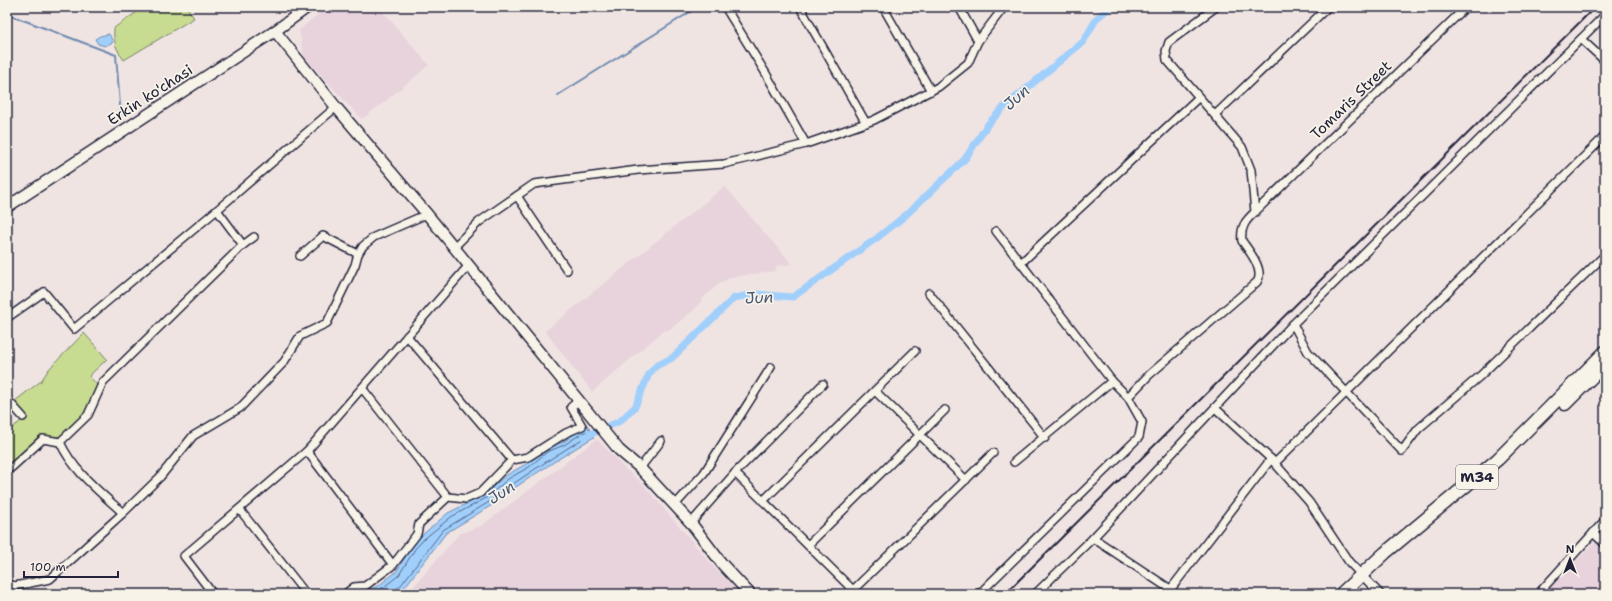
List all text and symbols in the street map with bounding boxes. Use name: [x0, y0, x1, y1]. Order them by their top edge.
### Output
street label: Tomaris Street: [1306, 56, 1396, 144]
street label: Erkin ko'chasi: [103, 60, 197, 130]
water label: Jun: [999, 80, 1034, 115]
water label: Jun: [744, 287, 774, 308]
road number: M34: [1456, 465, 1498, 489]
water label: Jun: [484, 476, 519, 509]
north arrow: [1550, 539, 1590, 579]
text: N: [1566, 542, 1575, 557]
scale bar: [24, 553, 118, 579]
text: 100 m: [30, 559, 66, 575]

